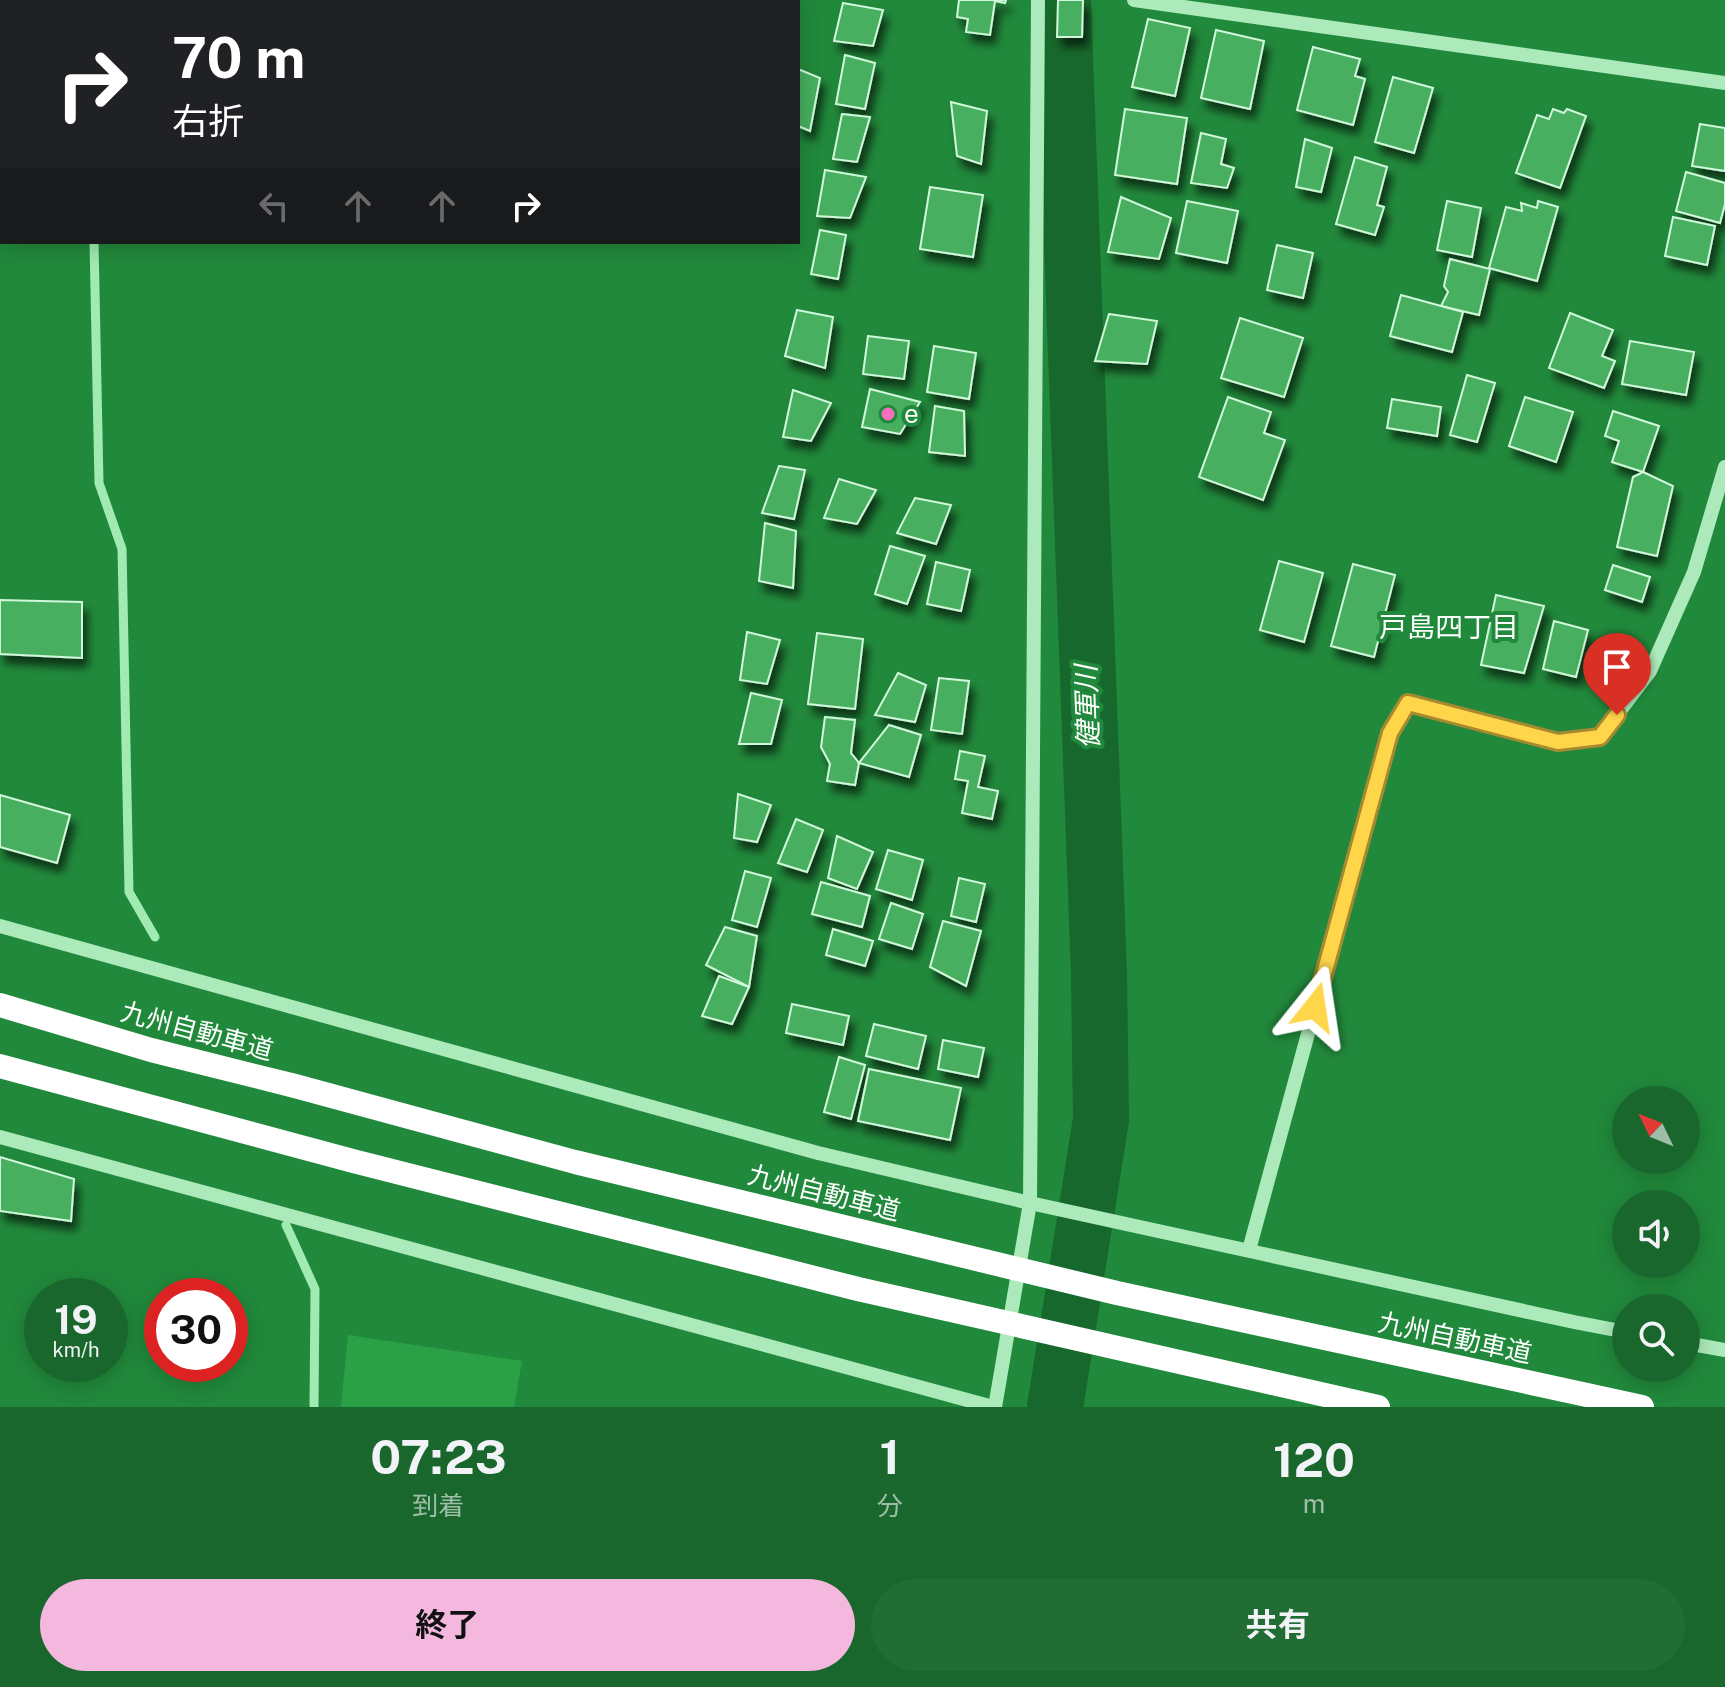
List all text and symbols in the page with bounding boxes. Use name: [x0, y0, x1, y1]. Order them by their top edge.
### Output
text: 70 m: [172, 25, 305, 91]
icon: right: [40, 32, 144, 136]
text: 右折: [172, 100, 244, 142]
icon: left: [252, 184, 296, 228]
icon: ahead: [336, 184, 380, 228]
icon: ahead: [420, 184, 464, 228]
icon: right: [504, 184, 548, 228]
place label: e: [904, 398, 919, 429]
marker: e: [879, 405, 897, 423]
district label: 戸島四丁目: [1379, 610, 1519, 643]
pin: [1583, 633, 1651, 715]
icon: arrive: [1595, 645, 1639, 689]
water label: 健軍川: [1068, 661, 1104, 750]
position arrow: [1273, 965, 1357, 1049]
street label: 九州自動車道: [118, 995, 276, 1066]
north arrow: [1612, 1086, 1700, 1174]
map controls: [1612, 1086, 1700, 1382]
street label: 九州自動車道: [745, 1159, 904, 1226]
button: sound: [1612, 1190, 1700, 1278]
speed limit sign: 30: [144, 1278, 248, 1382]
button: search: [1612, 1294, 1700, 1382]
text: 19: [54, 1296, 98, 1343]
street label: 九州自動車道: [1376, 1306, 1535, 1369]
text: km/h: [52, 1338, 100, 1362]
text: 07:23: [370, 1428, 507, 1485]
text: 1: [879, 1428, 900, 1485]
text: 120: [1273, 1431, 1355, 1488]
text: m: [1303, 1488, 1325, 1519]
text: 到着: [412, 1490, 464, 1521]
text: 分: [877, 1490, 903, 1521]
button: 終了: [40, 1579, 855, 1671]
button: 共有: [871, 1579, 1685, 1671]

